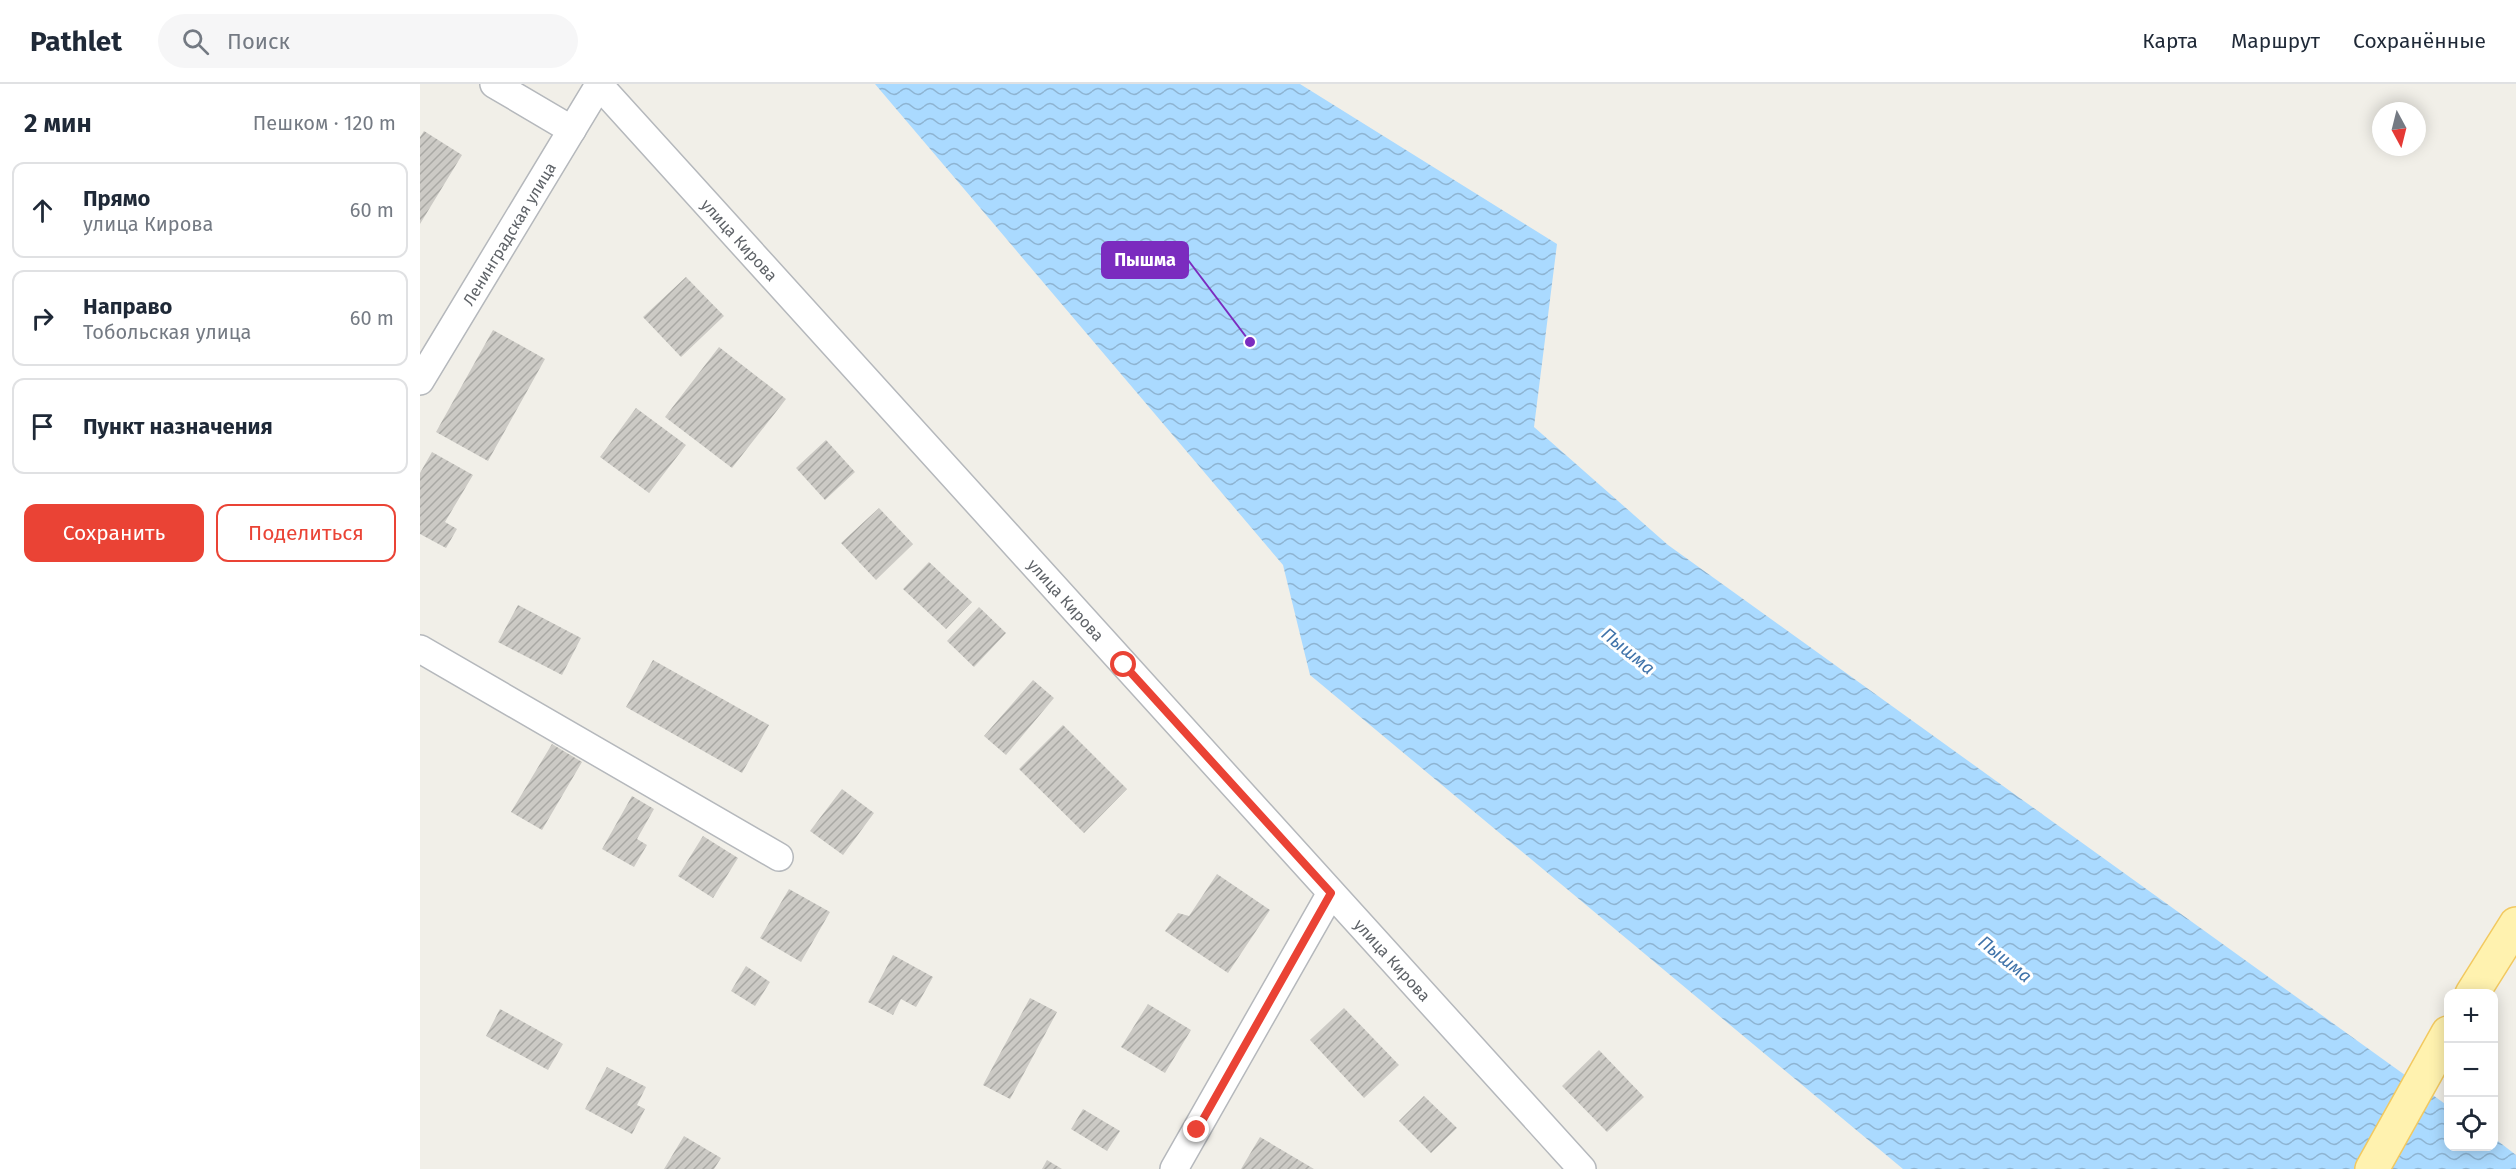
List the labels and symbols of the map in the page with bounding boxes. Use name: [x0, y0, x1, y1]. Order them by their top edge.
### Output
north arrow: [2372, 102, 2426, 156]
street label: Ленинградская улица: [459, 159, 560, 309]
street label: улица Кирова: [697, 195, 781, 285]
callout: Пышма: [1102, 242, 1188, 278]
text: Пышма: [1114, 249, 1176, 271]
street label: улица Кирова: [1023, 555, 1108, 645]
water label: Пышма: [1597, 623, 1659, 679]
route start: [1110, 651, 1136, 677]
street label: улица Кирова: [1350, 915, 1434, 1005]
water label: Пышма: [1974, 931, 2036, 987]
route end: [1183, 1116, 1209, 1142]

